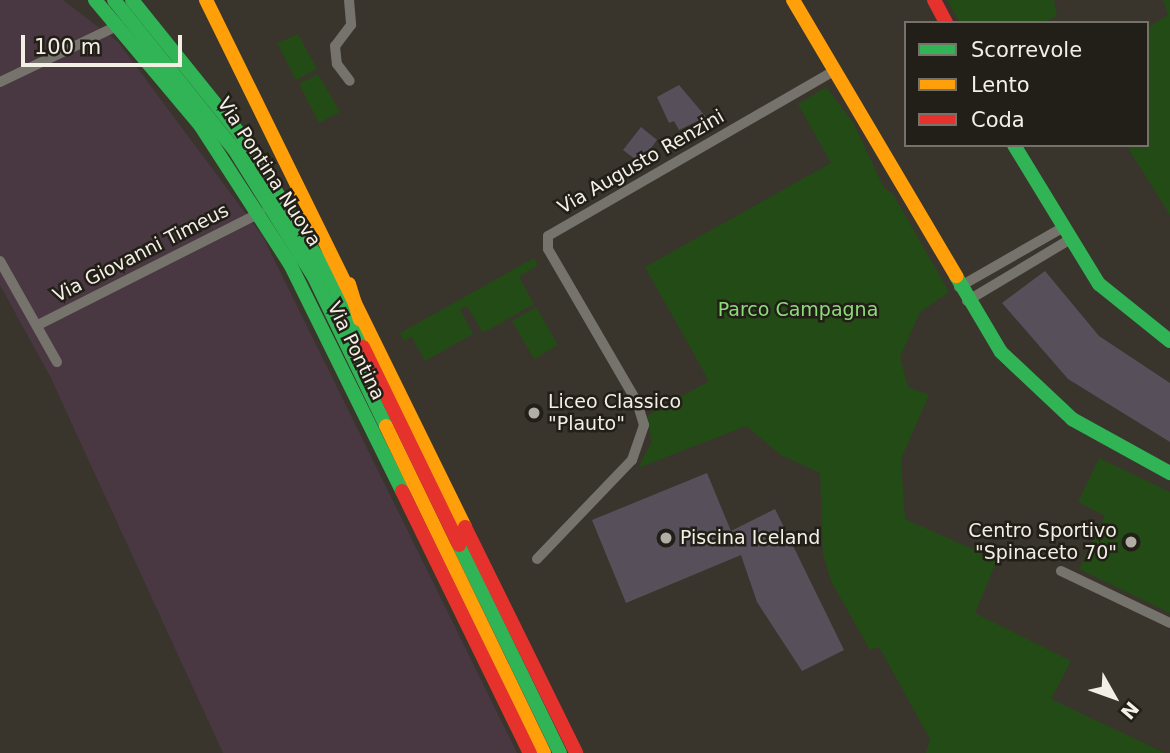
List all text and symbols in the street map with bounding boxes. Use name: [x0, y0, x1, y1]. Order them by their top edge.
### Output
scale bar: [24, 21, 186, 65]
legend: [904, 21, 1149, 147]
text: 100 m: [34, 35, 101, 59]
text: Scorrevole: [971, 38, 1082, 62]
text: Lento: [971, 73, 1030, 97]
street label: Via Pontina Nuova: [212, 93, 326, 251]
street label: Via Augusto Renzini: [554, 105, 728, 219]
text: Coda: [971, 108, 1025, 132]
street label: Via Giovanni Timeus: [49, 199, 233, 307]
street label: Via Pontina: [322, 298, 390, 404]
park label: Parco Campagna: [718, 299, 878, 321]
place label: Liceo Classico "Plauto": [548, 391, 681, 435]
marker: Liceo Classico "Plauto": [526, 405, 542, 421]
place label: Centro Sportivo "Spinaceto 70": [968, 520, 1117, 564]
place label: Piscina Iceland: [680, 527, 820, 549]
marker: Piscina Iceland: [658, 530, 674, 546]
marker: Centro Sportivo "Spinaceto 70": [1123, 534, 1139, 550]
north arrow: [1079, 662, 1149, 732]
text: N: [1117, 697, 1144, 724]

